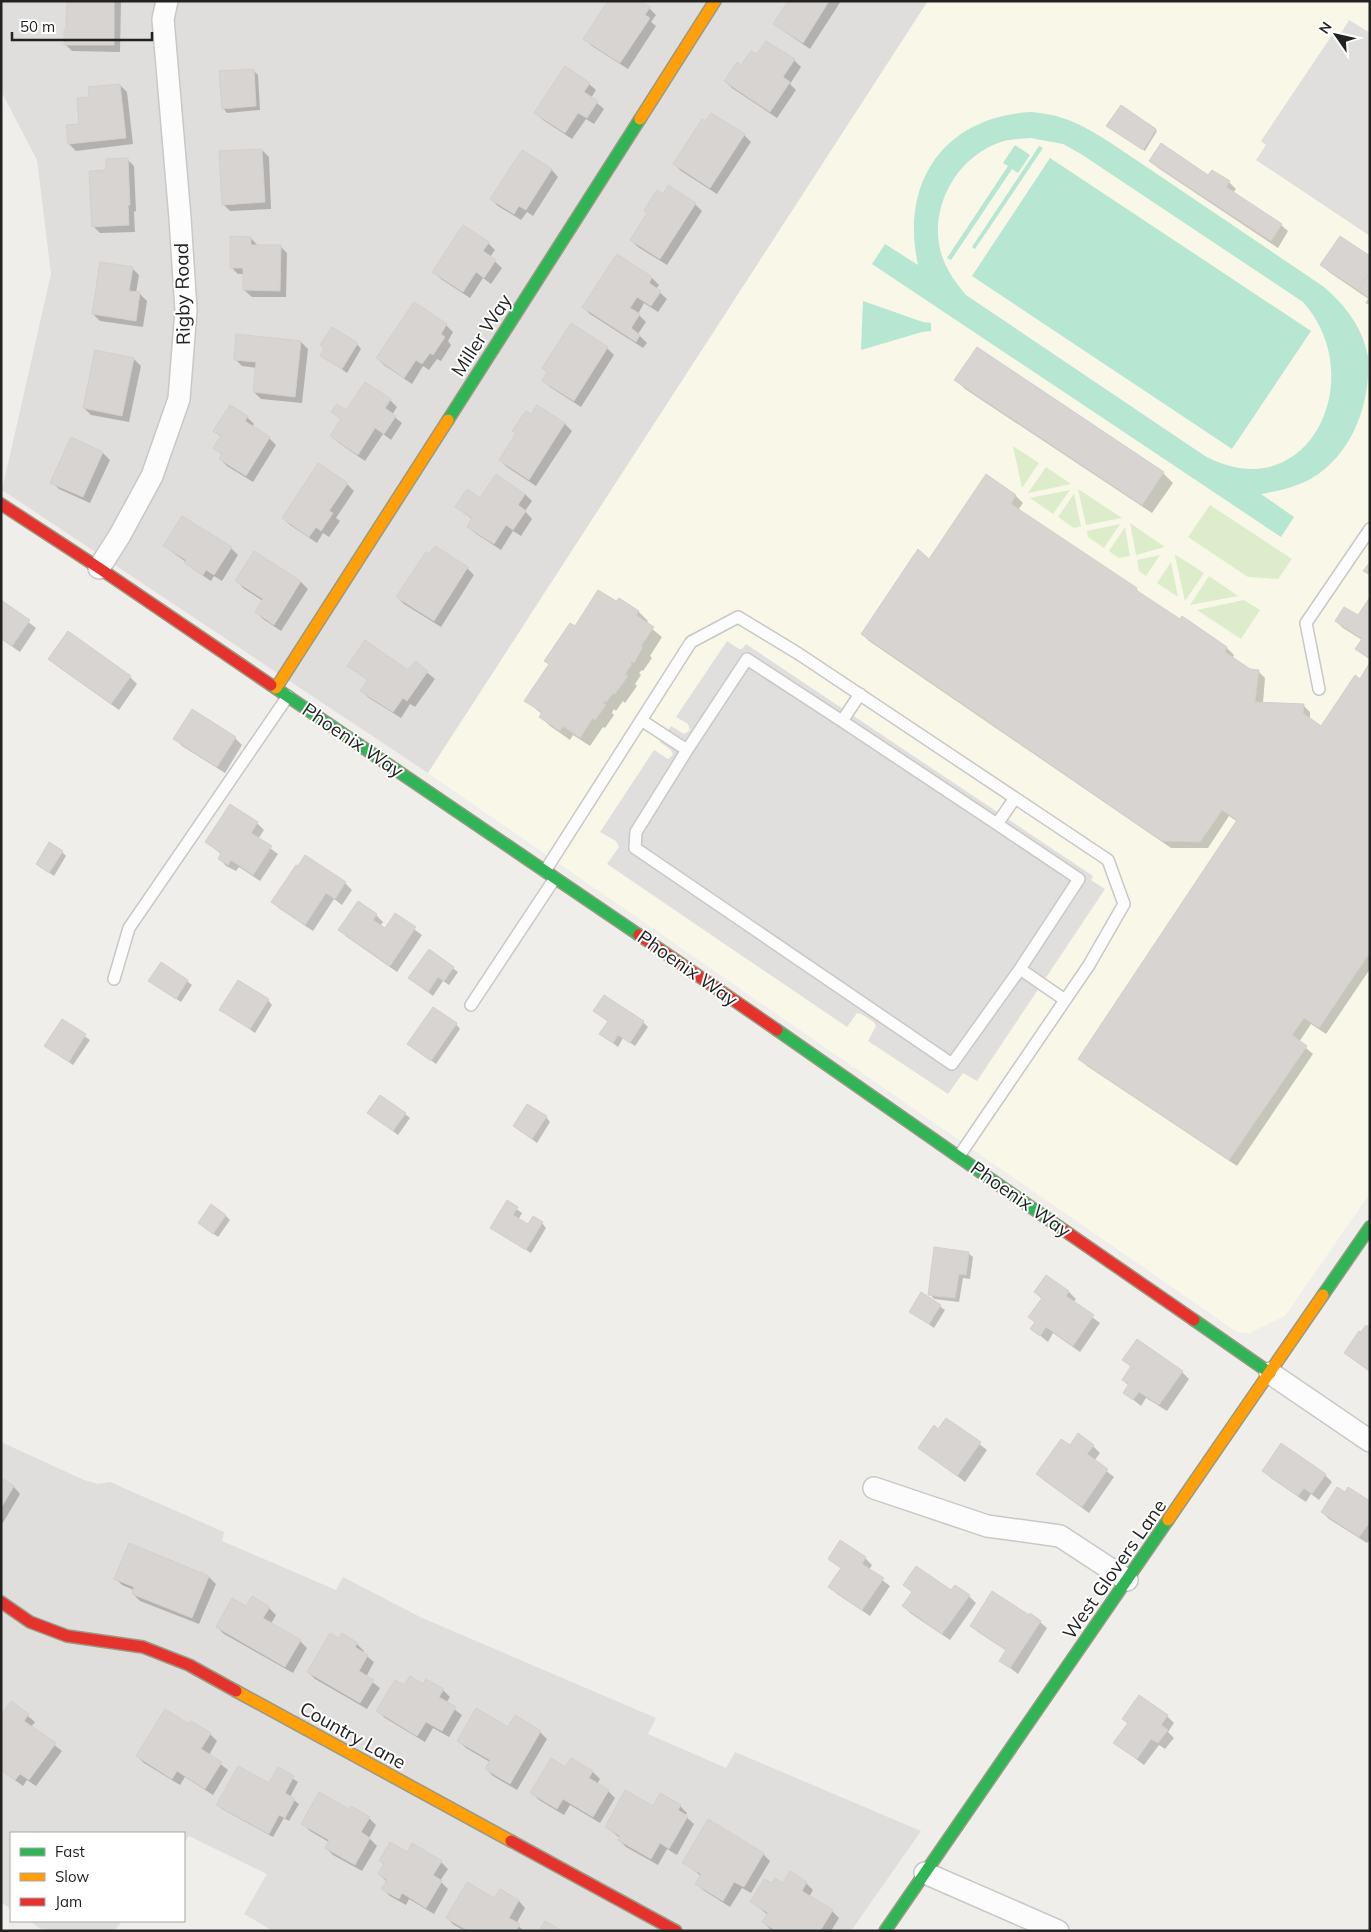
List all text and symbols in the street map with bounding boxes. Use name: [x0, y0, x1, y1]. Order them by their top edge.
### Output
scale bar: [12, 10, 152, 42]
north arrow: [1311, 10, 1361, 60]
text: 50 m: [20, 17, 55, 36]
text: N: [1315, 18, 1336, 37]
street label: Rigby Road: [169, 243, 195, 345]
street label: Miller Way: [445, 289, 517, 381]
street label: Phoenix Way: [298, 697, 408, 783]
street label: Phoenix Way: [633, 925, 743, 1011]
street label: Phoenix Way: [966, 1156, 1076, 1242]
street label: West Glovers Lane: [1057, 1494, 1171, 1644]
street label: Country Lane: [296, 1696, 410, 1774]
legend: [10, 1832, 185, 1922]
text: Fast: [55, 1842, 85, 1861]
text: Slow: [55, 1867, 89, 1886]
text: Jam: [55, 1892, 82, 1911]

